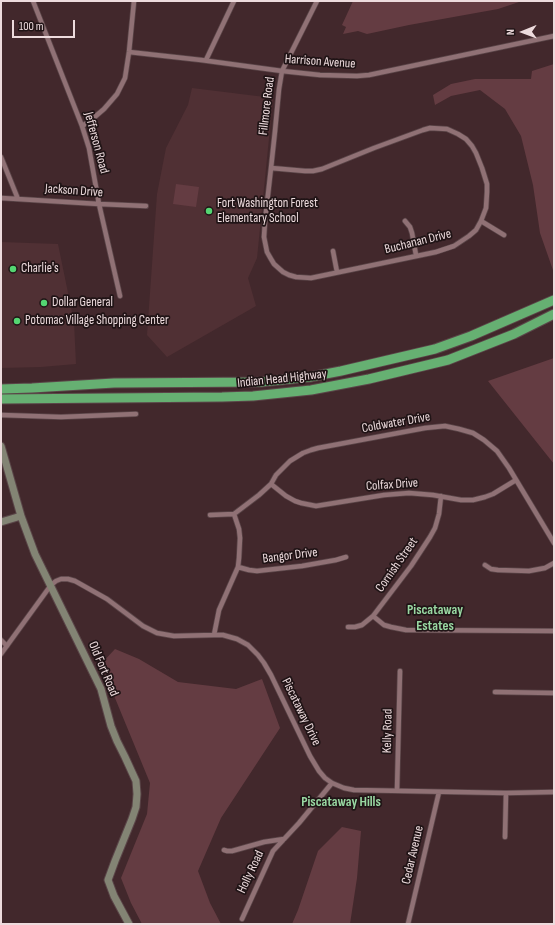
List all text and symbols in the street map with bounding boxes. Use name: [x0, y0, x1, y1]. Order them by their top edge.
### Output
scale bar: [14, 12, 77, 38]
north arrow: [503, 12, 543, 52]
text: 100 m: [19, 19, 44, 34]
text: N: [504, 29, 517, 35]
street label: Harrison Avenue: [284, 52, 356, 72]
street label: Fillmore Road: [256, 76, 278, 136]
street label: Jefferson Road: [80, 110, 112, 176]
street label: Jackson Drive: [45, 181, 103, 201]
place label: Fort Washington Forest Elementary School: [217, 196, 318, 227]
marker: Fort Washington Forest Elementary School: [204, 206, 214, 216]
street label: Buchanan Drive: [383, 226, 453, 258]
place label: Charlie's: [21, 261, 59, 277]
marker: Charlie's: [8, 264, 18, 274]
place label: Dollar General: [52, 295, 113, 311]
marker: Dollar General: [39, 298, 49, 308]
place label: Potomac Village Shopping Center: [25, 313, 169, 329]
marker: Potomac Village Shopping Center: [12, 316, 22, 326]
street label: Indian Head Highway: [237, 367, 327, 391]
street label: Coldwater Drive: [361, 409, 431, 437]
street label: Colfax Drive: [365, 475, 419, 495]
street label: Cornish Street: [373, 535, 421, 595]
street label: Bangor Drive: [262, 545, 318, 567]
district label: Piscataway Estates: [407, 602, 463, 634]
street label: Old Fort Road: [84, 639, 122, 699]
street label: Piscataway Drive: [278, 676, 324, 748]
street label: Kelly Road: [380, 709, 396, 753]
district label: Piscataway Hills: [301, 794, 381, 810]
street label: Cedar Avenue: [399, 824, 427, 886]
street label: Holly Road: [234, 848, 268, 896]

